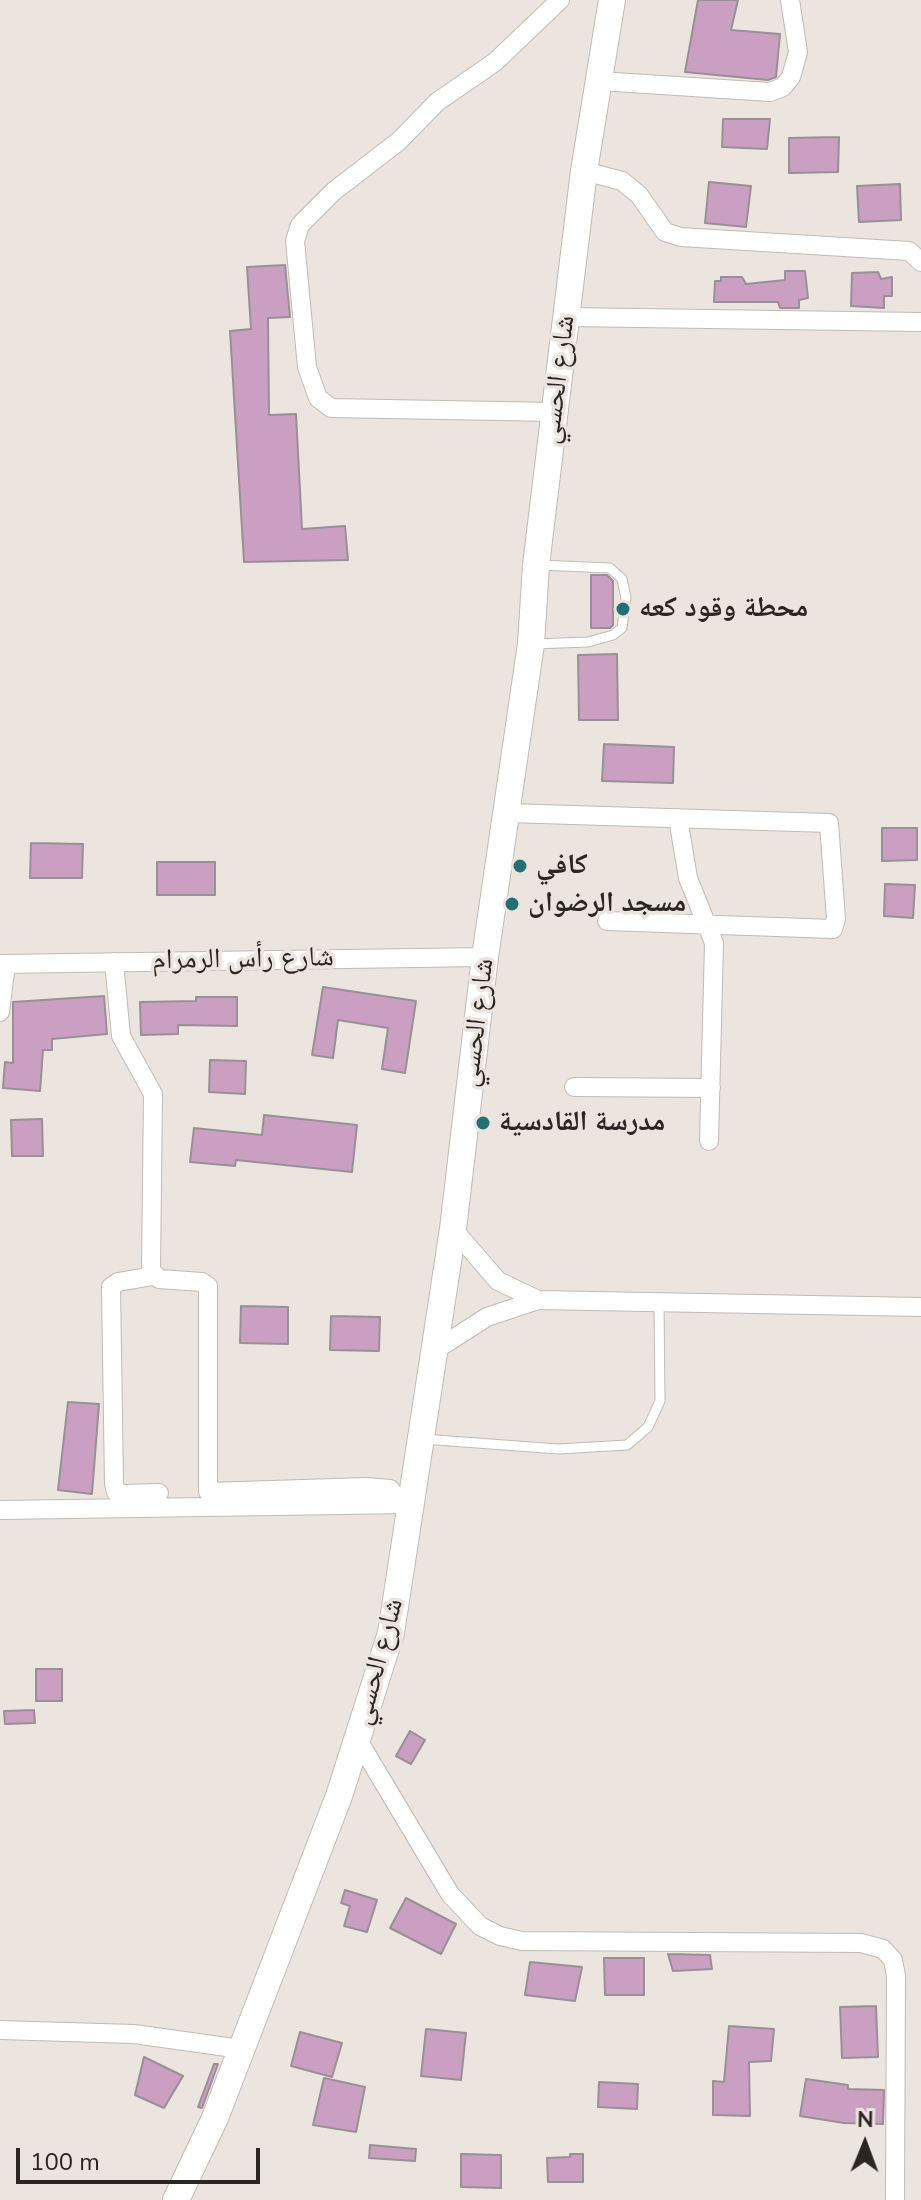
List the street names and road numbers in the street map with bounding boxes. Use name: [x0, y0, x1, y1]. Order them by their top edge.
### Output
street label: شارع الحسي: [534, 314, 584, 446]
street label: شارع رأس الرمرام: [152, 942, 334, 978]
street label: شارع الحسي: [453, 957, 503, 1089]
street label: شارع الحسي: [346, 1595, 412, 1729]

